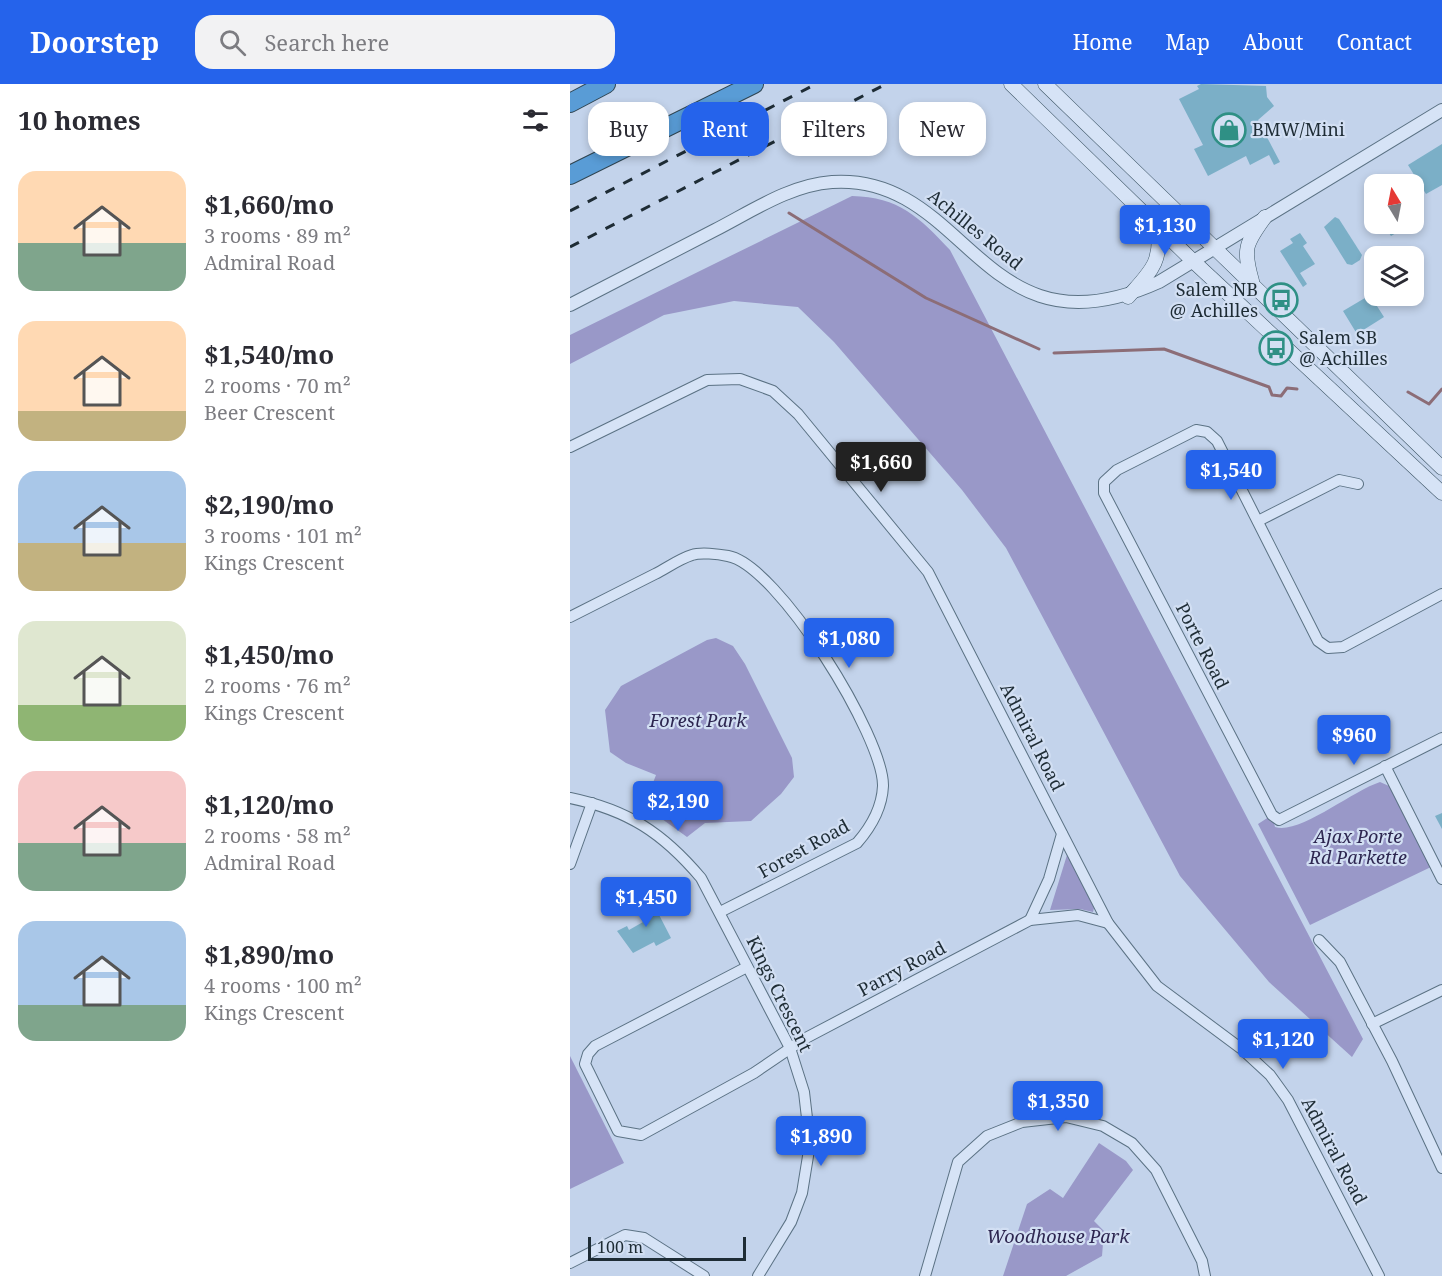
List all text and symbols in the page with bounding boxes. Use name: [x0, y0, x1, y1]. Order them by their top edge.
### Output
search box: [195, 15, 615, 69]
text: Doorstep: [30, 23, 159, 61]
icon: search: [216, 26, 249, 59]
text: Search here: [264, 27, 389, 57]
text: Home: [1073, 28, 1133, 56]
text: Map: [1166, 28, 1210, 56]
text: About: [1243, 28, 1304, 56]
text: Contact: [1337, 28, 1412, 56]
text: 10 homes: [18, 102, 140, 138]
chip: Buy: [588, 102, 669, 156]
chip: Rent: [681, 102, 769, 156]
chip: Filters: [781, 102, 887, 156]
chip: New: [899, 102, 986, 156]
icon: filters: [519, 104, 552, 137]
shop icon: BMW/Mini: [1211, 112, 1247, 148]
place label: BMW/Mini: [1252, 117, 1345, 141]
north arrow: [1364, 174, 1424, 234]
map controls: [1364, 174, 1424, 306]
street label: Achilles Road: [923, 184, 1028, 275]
text: $1,660/mo: [204, 186, 334, 222]
icon: home: [66, 195, 138, 267]
pin: $1,130: [1116, 205, 1214, 256]
text: $1,130: [1134, 211, 1196, 238]
text: 3 rooms · 89 m²: [204, 222, 351, 249]
button: layers: [1364, 246, 1424, 306]
text: Admiral Road: [204, 249, 335, 276]
place label: Salem NB @ Achilles: [1169, 277, 1258, 322]
bus stop icon: Salem NB @ Achilles: [1263, 282, 1299, 318]
place label: Salem SB @ Achilles: [1299, 325, 1388, 370]
bus stop icon: Salem SB @ Achilles: [1258, 330, 1294, 366]
text: $1,540/mo: [204, 336, 334, 372]
icon: home: [66, 345, 138, 417]
text: 2 rooms · 70 m²: [204, 372, 351, 399]
text: Beer Crescent: [204, 399, 335, 426]
pin: $1,660: [832, 442, 930, 493]
text: $1,660: [850, 448, 912, 475]
pin: $1,540: [1182, 450, 1280, 501]
text: $1,540: [1200, 456, 1262, 483]
text: $2,190/mo: [204, 486, 334, 522]
icon: home: [66, 495, 138, 567]
text: 3 rooms · 101 m²: [204, 522, 362, 549]
text: Kings Crescent: [204, 549, 344, 576]
street label: Porte Road: [1171, 598, 1235, 693]
pin: $1,080: [800, 618, 898, 669]
text: $1,080: [818, 624, 880, 651]
text: $1,450/mo: [204, 636, 334, 672]
icon: home: [66, 645, 138, 717]
text: 2 rooms · 76 m²: [204, 672, 351, 699]
street label: Admiral Road: [995, 679, 1070, 795]
text: Kings Crescent: [204, 699, 344, 726]
park label: Forest Park: [648, 708, 747, 732]
pin: $960: [1318, 715, 1390, 766]
text: $960: [1331, 721, 1377, 748]
pin: $2,190: [629, 781, 727, 832]
text: $1,120/mo: [204, 786, 334, 822]
text: $2,190: [647, 787, 709, 814]
icon: home: [66, 795, 138, 867]
street label: Forest Road: [754, 813, 853, 883]
text: 2 rooms · 58 m²: [204, 822, 351, 849]
park label: Ajax Porte Rd Parkette: [1308, 824, 1407, 869]
text: Admiral Road: [204, 849, 335, 876]
pin: $1,450: [597, 877, 695, 928]
text: $1,450: [615, 883, 677, 910]
street label: Kings Crescent: [741, 932, 818, 1056]
street label: Parry Road: [853, 935, 950, 1001]
text: $1,890/mo: [204, 936, 334, 972]
icon: home: [66, 945, 138, 1017]
text: 4 rooms · 100 m²: [204, 972, 362, 999]
text: Kings Crescent: [204, 999, 344, 1026]
pin: $1,120: [1234, 1019, 1332, 1070]
text: $1,120: [1252, 1025, 1314, 1052]
pin: $1,350: [1009, 1081, 1107, 1132]
text: $1,350: [1027, 1087, 1089, 1114]
street label: Admiral Road: [1297, 1093, 1373, 1208]
pin: $1,890: [772, 1116, 870, 1167]
text: $1,890: [790, 1122, 852, 1149]
park label: Woodhouse Park: [987, 1224, 1130, 1248]
scale bar: [588, 1234, 746, 1262]
text: 100 m: [597, 1236, 643, 1258]

